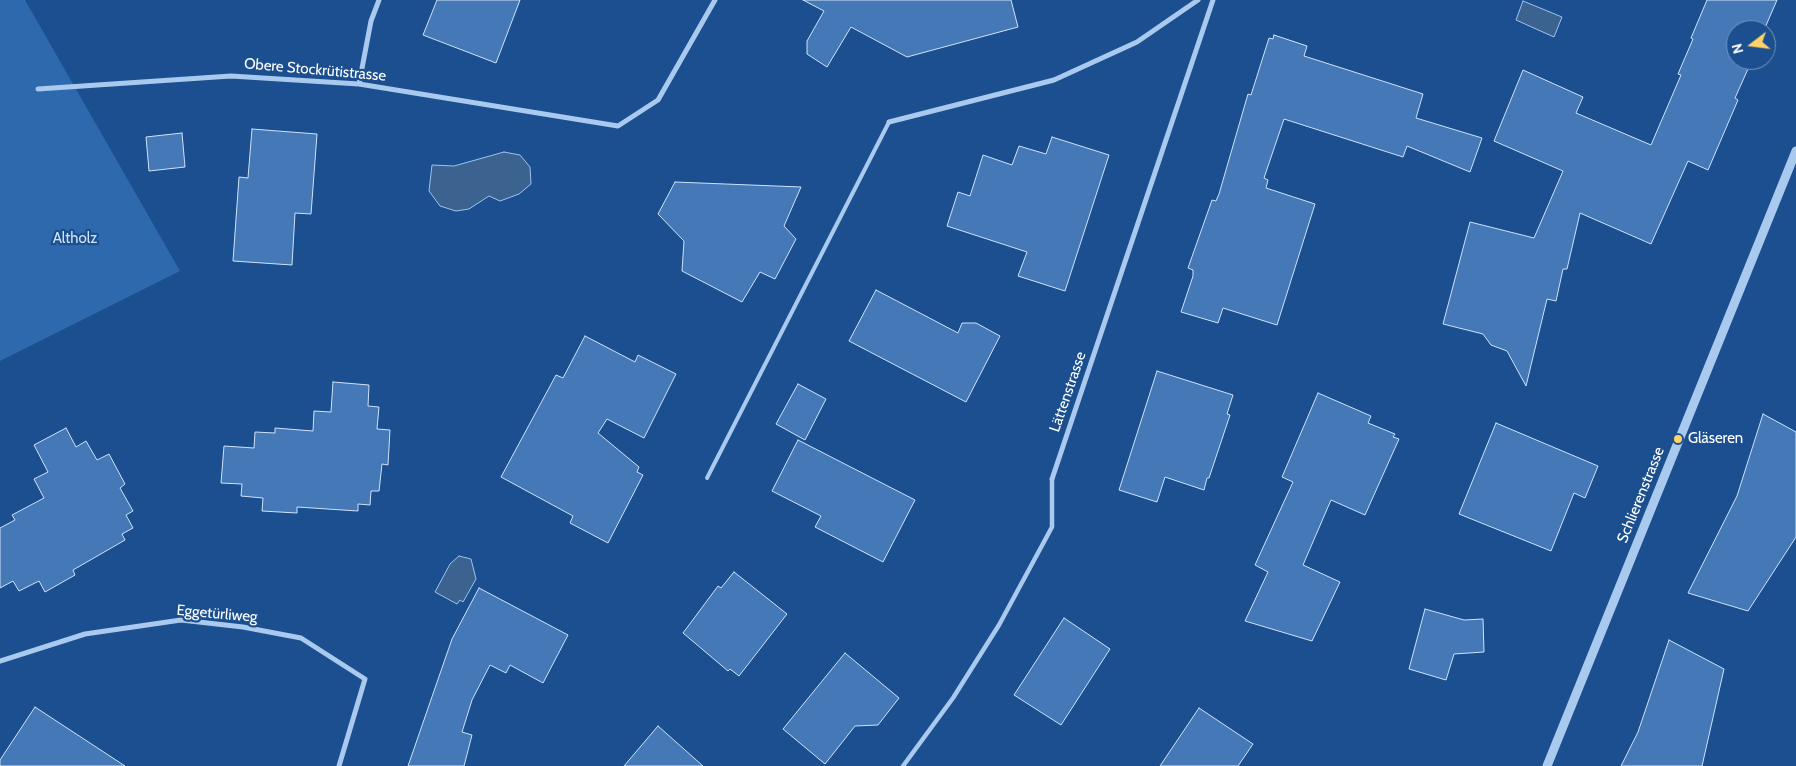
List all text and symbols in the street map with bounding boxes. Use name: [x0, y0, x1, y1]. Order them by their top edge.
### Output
north arrow: [1726, 20, 1776, 70]
text: N: [1728, 42, 1747, 56]
street label: Obere Stockrütistrasse: [243, 55, 387, 85]
park label: Altholz: [53, 230, 97, 248]
street label: Lättenstrasse: [1046, 349, 1090, 435]
place label: Gläseren: [1688, 430, 1743, 448]
marker: Gläseren: [1672, 433, 1684, 445]
street label: Schlierenstrasse: [1614, 444, 1668, 546]
street label: Eggetürliweg: [176, 602, 258, 626]

